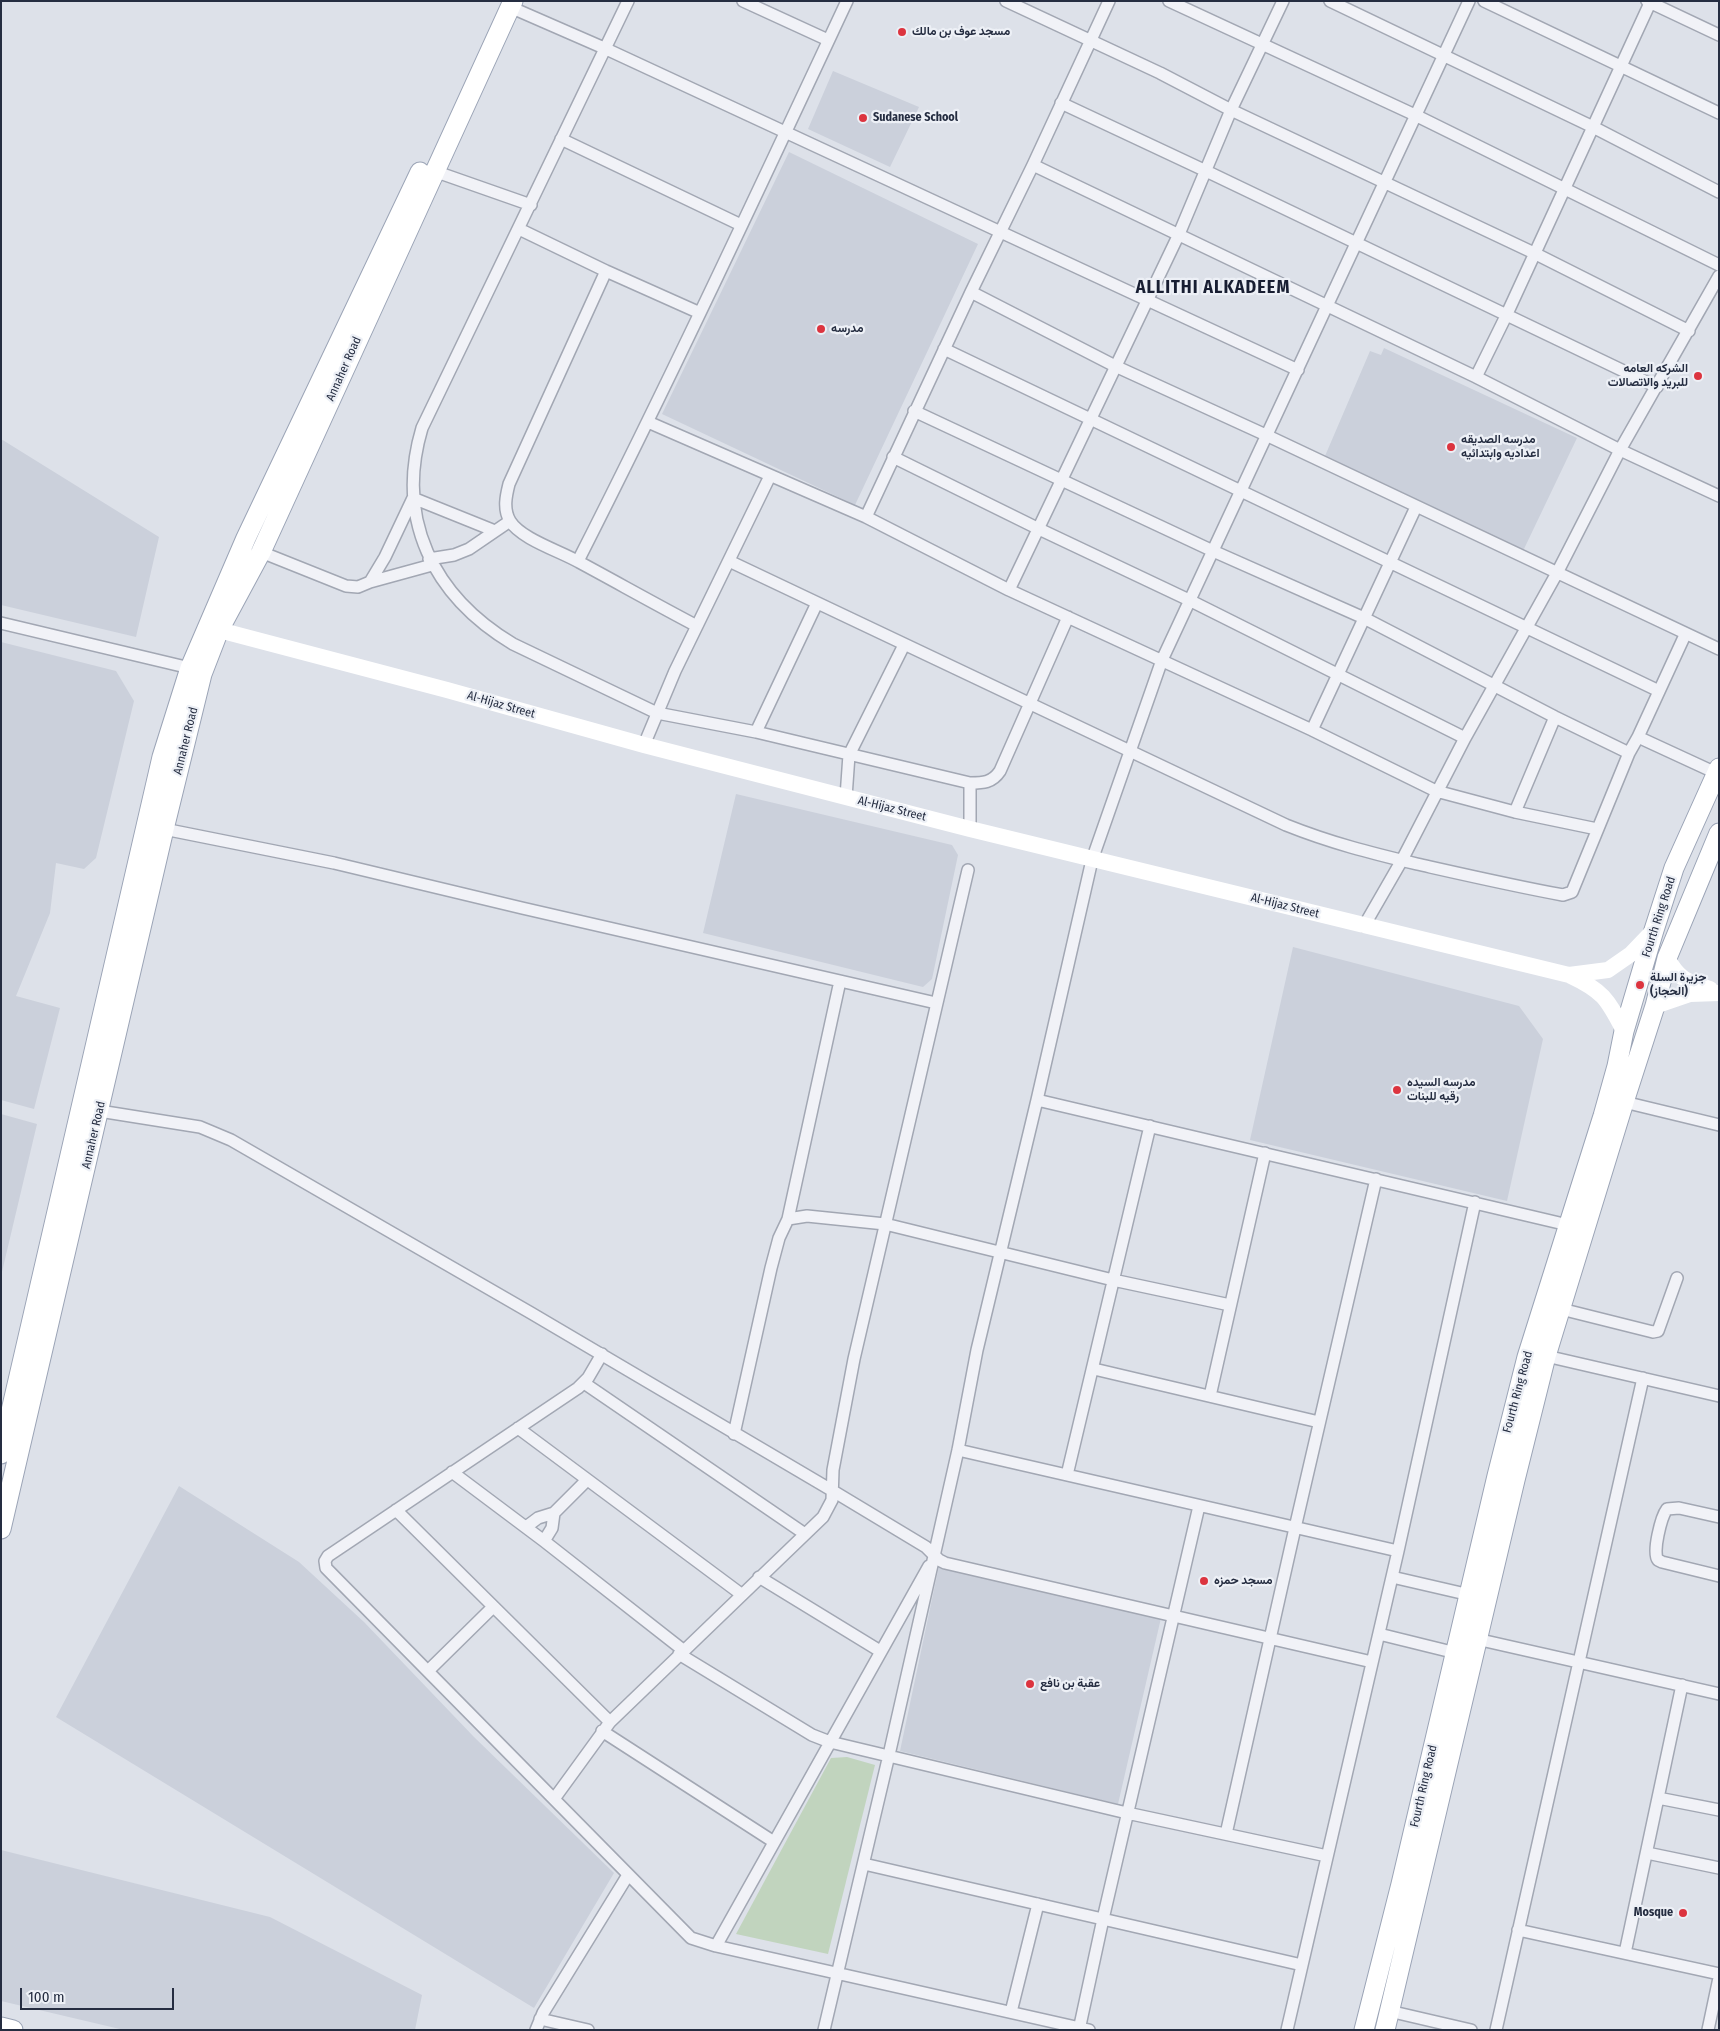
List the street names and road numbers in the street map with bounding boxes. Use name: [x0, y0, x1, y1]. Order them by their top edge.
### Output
street label: Annaher Road: [323, 335, 365, 403]
street label: Al-Hijaz Street: [465, 688, 537, 722]
street label: Annaher Road: [171, 706, 201, 776]
street label: Al-Hijaz Street: [856, 794, 928, 824]
street label: Fourth Ring Road: [1639, 875, 1679, 959]
street label: Al-Hijaz Street: [1249, 891, 1321, 921]
street label: Annaher Road: [79, 1100, 109, 1170]
street label: Fourth Ring Road: [1500, 1350, 1536, 1434]
street label: Fourth Ring Road: [1408, 1744, 1440, 1828]

